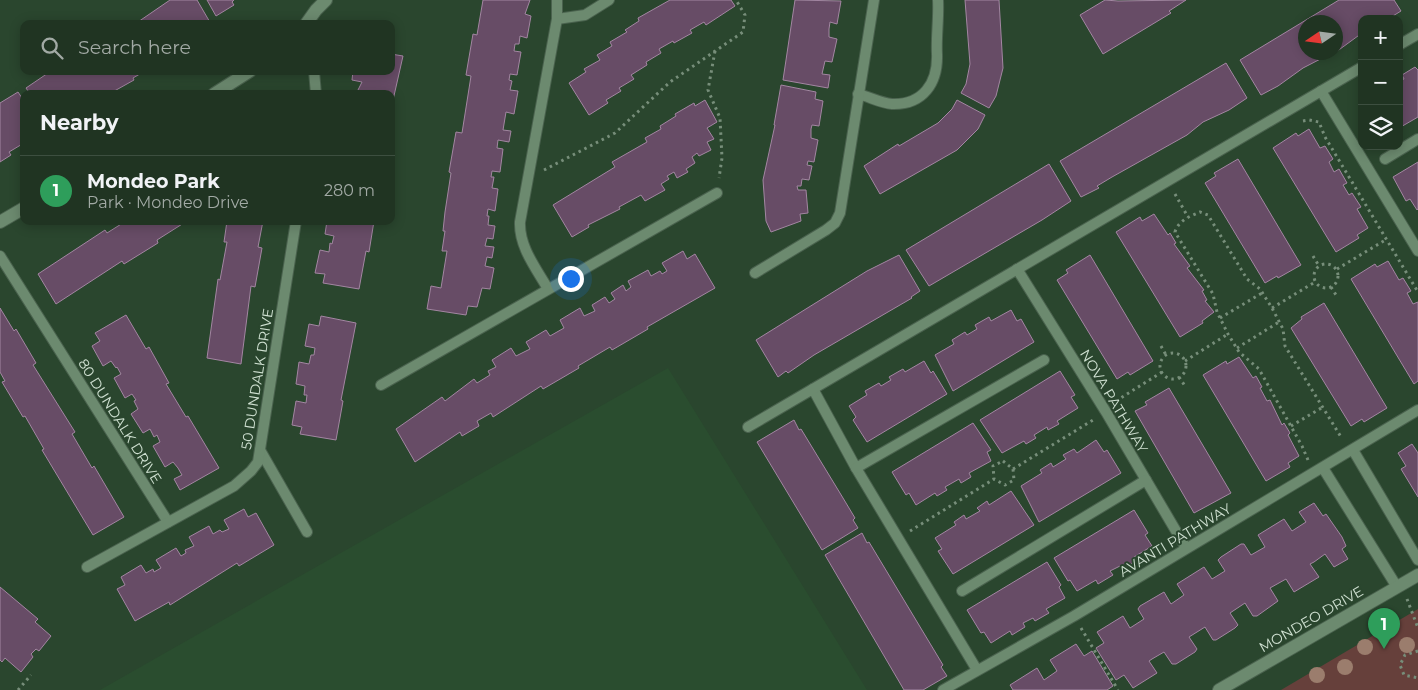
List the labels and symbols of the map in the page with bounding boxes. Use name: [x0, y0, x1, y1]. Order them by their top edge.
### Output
north arrow: [1298, 15, 1343, 60]
your location: [558, 266, 584, 292]
street label: 50 DUNDALK DRIVE: [237, 307, 277, 451]
street label: NOVA PATHWAY: [1076, 346, 1152, 456]
street label: 80 DUNDALK DRIVE: [74, 355, 166, 487]
street label: AVANTI PATHWAY: [1116, 499, 1234, 581]
street label: MONDEO DRIVE: [1256, 582, 1366, 656]
pin: 1: [1368, 608, 1400, 649]

